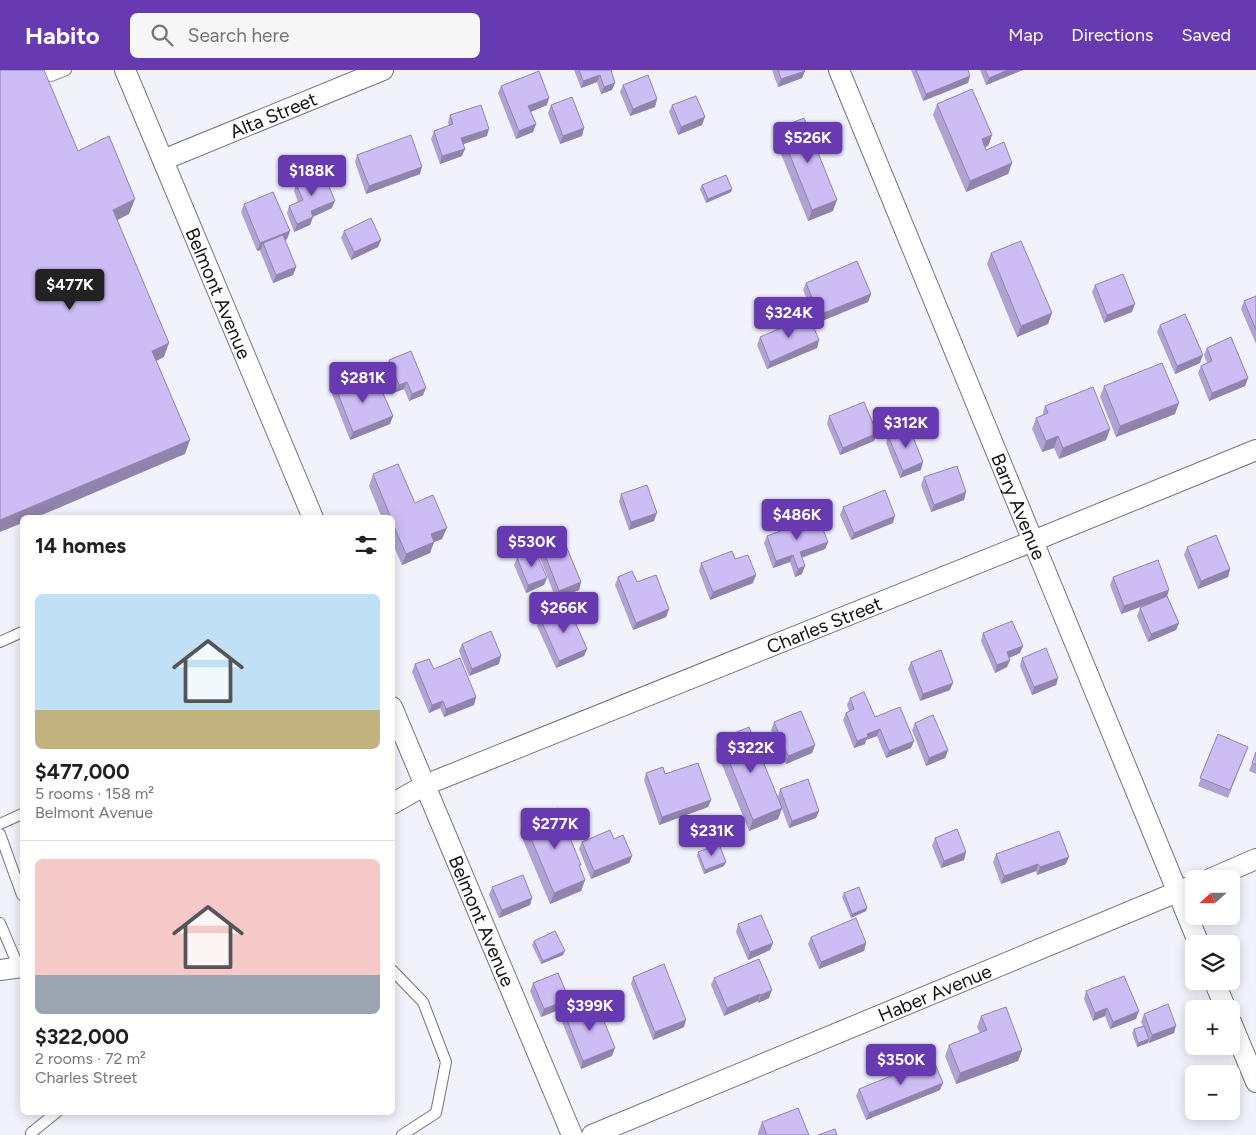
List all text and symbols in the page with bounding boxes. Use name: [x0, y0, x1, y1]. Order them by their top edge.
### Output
search box: [130, 13, 480, 58]
text: Habito: [25, 21, 100, 50]
icon: search: [148, 21, 176, 49]
text: Search here: [188, 24, 289, 47]
text: Map: [1008, 24, 1043, 46]
text: Directions: [1071, 24, 1153, 46]
text: Saved: [1181, 24, 1231, 46]
street label: Alta Street: [226, 87, 320, 143]
pin: $526K: [773, 122, 843, 164]
text: $526K: [784, 128, 832, 147]
pin: $188K: [277, 154, 347, 197]
text: $188K: [289, 161, 335, 180]
street label: Belmont Avenue: [180, 224, 256, 362]
pin: $477K: [35, 268, 105, 311]
text: $477K: [46, 275, 94, 294]
pin: $324K: [754, 296, 824, 339]
text: $324K: [765, 303, 813, 322]
pin: $281K: [328, 362, 398, 404]
text: $281K: [340, 368, 386, 387]
pin: $312K: [871, 406, 941, 449]
text: $312K: [884, 413, 928, 432]
street label: Barry Avenue: [986, 450, 1050, 563]
pin: $486K: [762, 498, 832, 541]
text: $486K: [773, 505, 821, 524]
pin: $530K: [497, 526, 567, 568]
icon: filters: [352, 531, 380, 559]
text: $530K: [508, 532, 556, 551]
text: 14 homes: [35, 533, 126, 558]
pin: $266K: [529, 592, 599, 634]
street label: Charles Street: [763, 592, 885, 659]
text: $266K: [540, 598, 588, 617]
icon: home: [163, 626, 253, 716]
pin: $322K: [716, 732, 786, 774]
text: $322K: [728, 738, 774, 757]
text: $477,000: [35, 759, 130, 784]
text: 5 rooms · 158 m²: [35, 784, 154, 803]
text: Belmont Avenue: [35, 803, 153, 822]
pin: $277K: [520, 808, 590, 850]
text: $277K: [532, 814, 578, 833]
pin: $231K: [677, 814, 747, 857]
text: $231K: [690, 821, 734, 840]
street label: Belmont Avenue: [444, 852, 519, 990]
north arrow: [1185, 870, 1240, 925]
map controls: [1185, 870, 1240, 1120]
icon: home: [163, 892, 253, 982]
button: layers: [1185, 935, 1240, 990]
street label: Haber Avenue: [875, 959, 995, 1027]
pin: $399K: [555, 990, 625, 1032]
text: $399K: [567, 996, 613, 1015]
button: +: [1185, 1000, 1240, 1055]
text: $322,000: [35, 1024, 129, 1049]
pin: $350K: [866, 1044, 936, 1086]
text: 2 rooms · 72 m²: [35, 1049, 146, 1068]
text: $350K: [877, 1050, 925, 1069]
button: −: [1185, 1065, 1240, 1120]
text: Charles Street: [35, 1068, 138, 1087]

